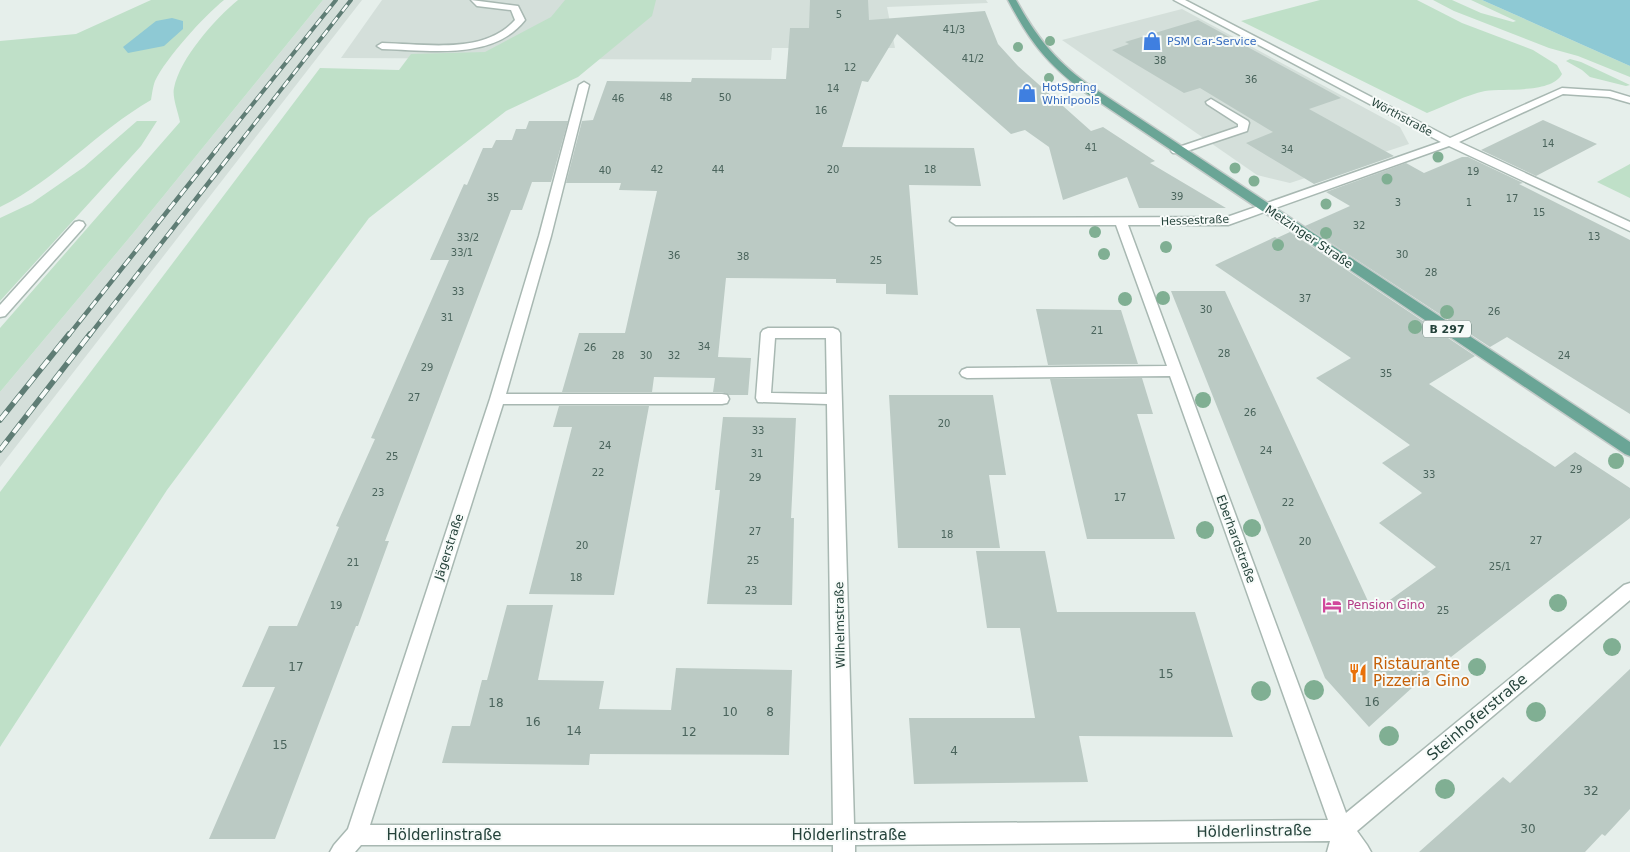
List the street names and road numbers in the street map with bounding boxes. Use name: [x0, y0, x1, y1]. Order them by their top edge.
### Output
street label: Wörthstraße: [1369, 96, 1435, 139]
street label: Metzinger Straße: [1262, 202, 1356, 272]
street label: Hessestraße: [1161, 213, 1230, 228]
road number: B 297: [1423, 320, 1471, 338]
street label: Eberhardstraße: [1214, 493, 1258, 585]
street label: Jägerstraße: [431, 512, 466, 583]
street label: Wilhelmstraße: [832, 582, 848, 668]
street label: Steinhoferstraße: [1423, 670, 1531, 764]
street label: Hölderlinstraße: [1196, 821, 1312, 841]
street label: Hölderlinstraße: [386, 826, 502, 844]
street label: Hölderlinstraße: [791, 826, 907, 844]

